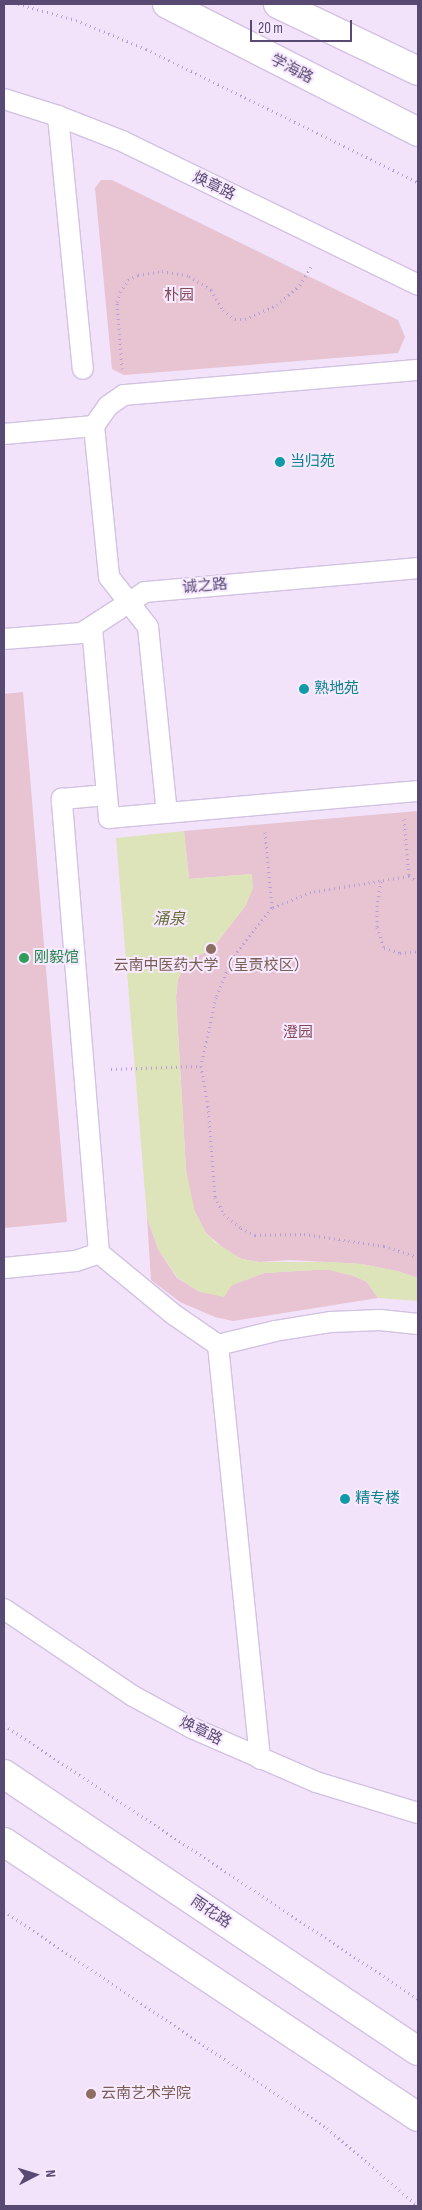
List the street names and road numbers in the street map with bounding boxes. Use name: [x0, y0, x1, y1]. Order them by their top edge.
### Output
street label: 学海路: [268, 51, 316, 87]
street label: 焕章路: [190, 168, 238, 204]
street label: 诚之路: [182, 575, 228, 597]
street label: 焕章路: [177, 1713, 225, 1749]
street label: 雨花路: [187, 1892, 235, 1932]

